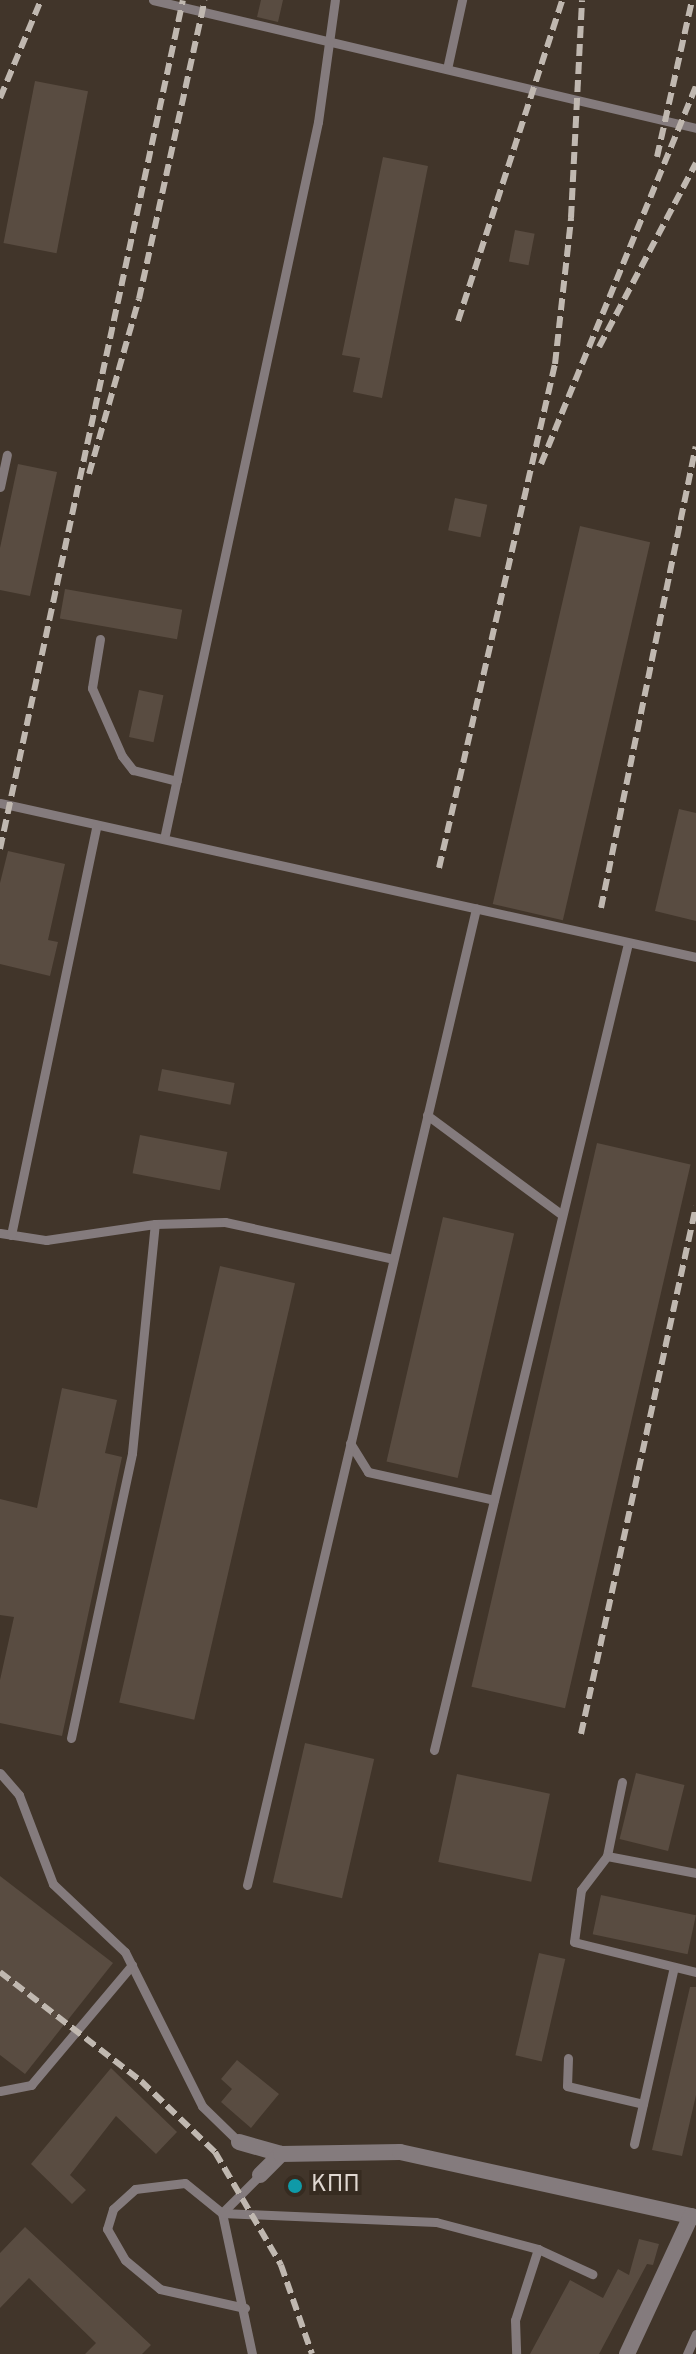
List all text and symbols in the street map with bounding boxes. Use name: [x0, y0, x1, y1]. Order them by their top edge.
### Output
place label: КПП: [311, 2172, 360, 2200]
marker: КПП: [286, 2177, 304, 2195]

